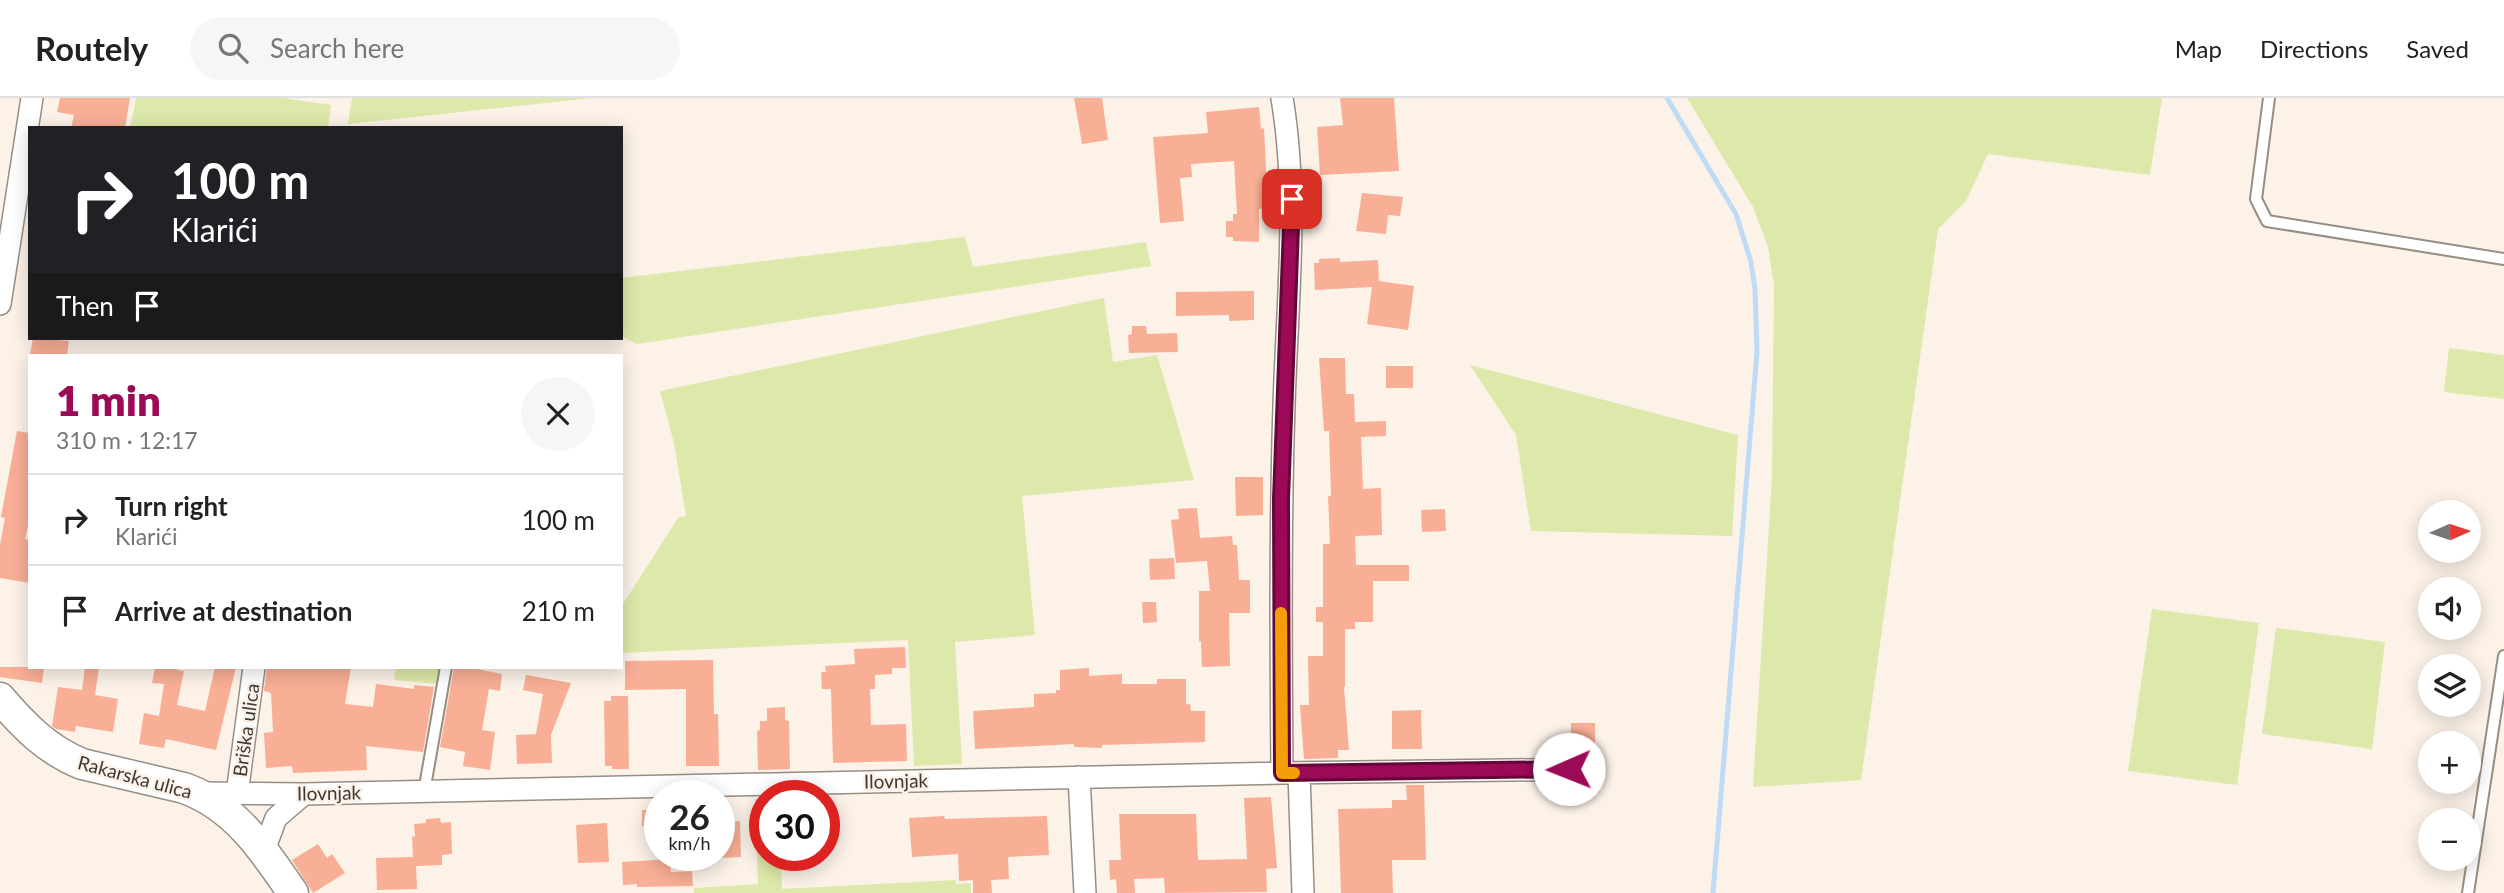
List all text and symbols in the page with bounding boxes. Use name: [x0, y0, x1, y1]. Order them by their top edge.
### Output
search box: [190, 17, 680, 80]
text: Routely: [35, 28, 148, 68]
icon: search: [214, 29, 252, 67]
text: Search here: [270, 32, 404, 64]
text: Map: [2175, 34, 2222, 63]
text: Directions: [2260, 34, 2368, 63]
text: Saved: [2406, 34, 2469, 63]
text: 100 m: [171, 151, 309, 209]
icon: right: [56, 154, 147, 245]
pin: [1262, 169, 1322, 229]
icon: arrive: [1273, 180, 1311, 218]
text: Klarići: [171, 210, 258, 249]
icon: arrive: [128, 287, 166, 325]
text: Then: [56, 290, 114, 322]
text: 1 min: [56, 375, 161, 425]
button: close: [521, 377, 595, 451]
text: 310 m · 12:17: [56, 426, 198, 454]
text: Turn right: [115, 490, 228, 522]
north arrow: [2418, 500, 2482, 564]
map controls: [2418, 500, 2481, 871]
icon: right: [56, 501, 94, 539]
text: 100 m: [522, 504, 595, 536]
text: Klarići: [115, 522, 178, 550]
button: sound: [2418, 577, 2481, 640]
icon: arrive: [56, 592, 94, 630]
text: Arrive at destination: [115, 595, 352, 627]
text: 210 m: [522, 595, 595, 627]
button: layers: [2418, 654, 2481, 717]
street label: Briška ulica: [228, 682, 263, 778]
button: +: [2418, 731, 2481, 794]
position arrow: [1532, 732, 1606, 806]
street label: Rakarska ulica: [75, 750, 195, 803]
street label: Ilovnjak: [864, 768, 929, 793]
street label: Ilovnjak: [297, 780, 362, 805]
speed limit sign: 30: [749, 780, 840, 871]
text: 26: [669, 795, 710, 837]
button: −: [2418, 808, 2481, 871]
text: km/h: [668, 832, 711, 854]

